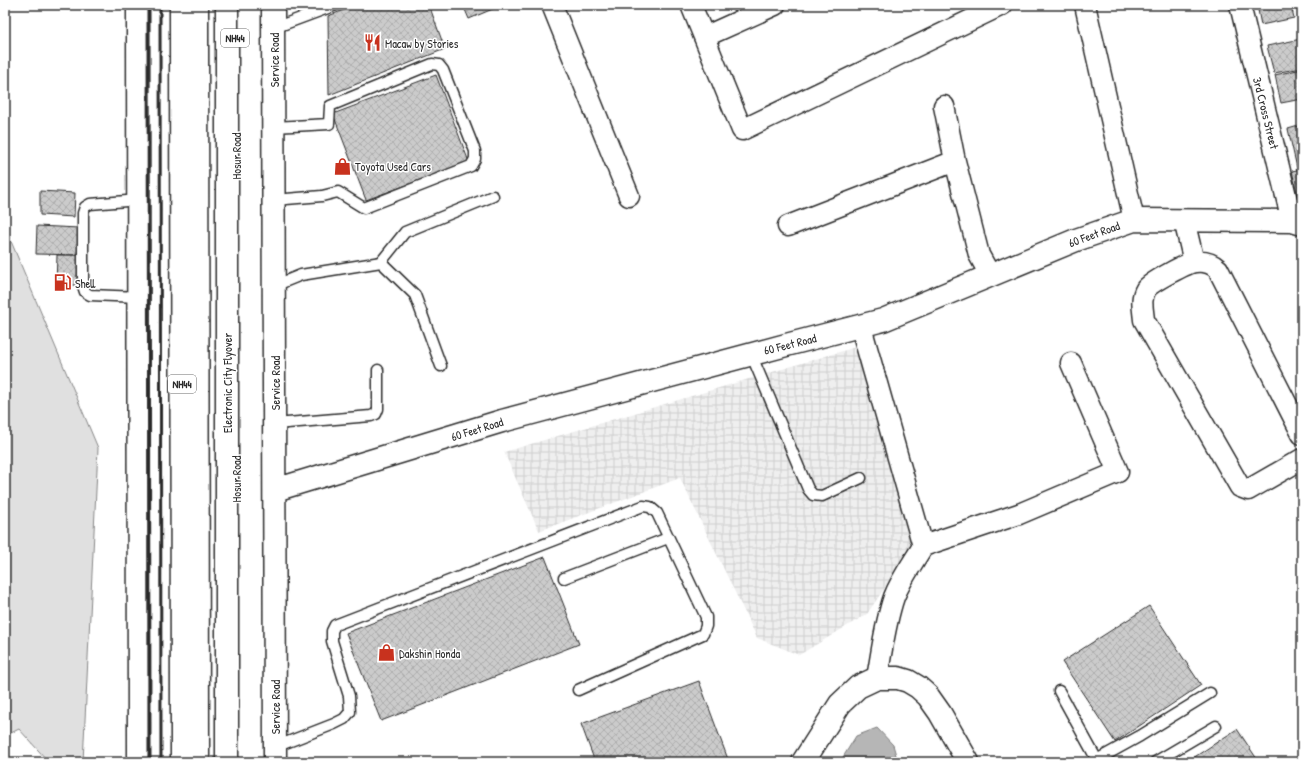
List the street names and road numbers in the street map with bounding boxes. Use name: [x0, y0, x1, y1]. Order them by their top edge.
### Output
road number: NH44: [221, 29, 249, 47]
street label: Service Road: [266, 33, 283, 87]
street label: 3rd Cross Street: [1249, 75, 1283, 152]
street label: Hosur Road: [228, 132, 245, 179]
street label: 60 Feet Road: [1066, 217, 1122, 251]
street label: 60 Feet Road: [762, 329, 818, 359]
street label: Electronic City Flyover: [219, 333, 236, 433]
street label: Service Road: [267, 356, 284, 410]
road number: NH44: [168, 375, 196, 393]
street label: 60 Feet Road: [449, 413, 505, 445]
street label: Hosur Road: [228, 455, 245, 502]
street label: Service Road: [267, 680, 284, 734]

